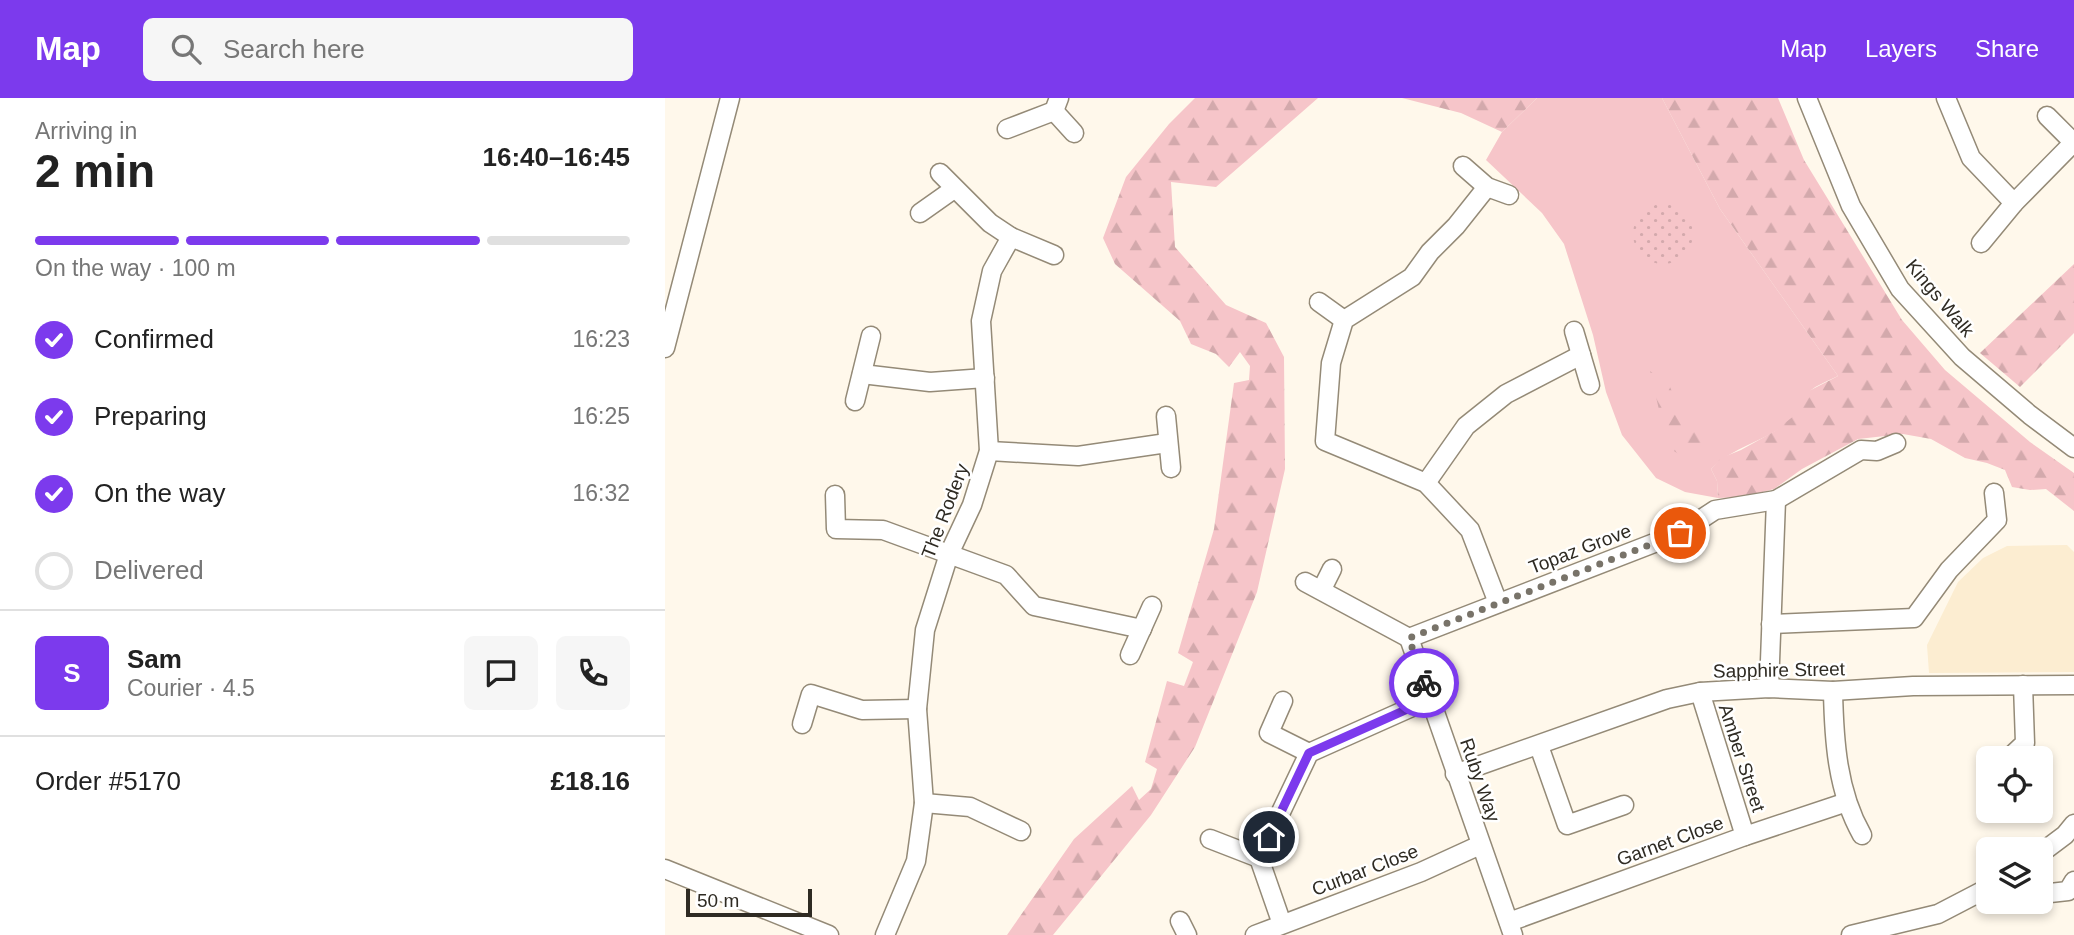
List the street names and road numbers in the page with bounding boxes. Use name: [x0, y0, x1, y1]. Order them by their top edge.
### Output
street label: Kings Walk: [1902, 255, 1979, 341]
street label: The Rodery: [917, 460, 973, 561]
street label: Topaz Grove: [1526, 520, 1634, 578]
street label: Sapphire Street: [1713, 658, 1846, 682]
street label: Amber Street: [1715, 702, 1770, 815]
street label: Ruby Way: [1456, 735, 1504, 825]
street label: Garnet Close: [1614, 812, 1726, 870]
street label: Curbar Close: [1309, 840, 1421, 900]

